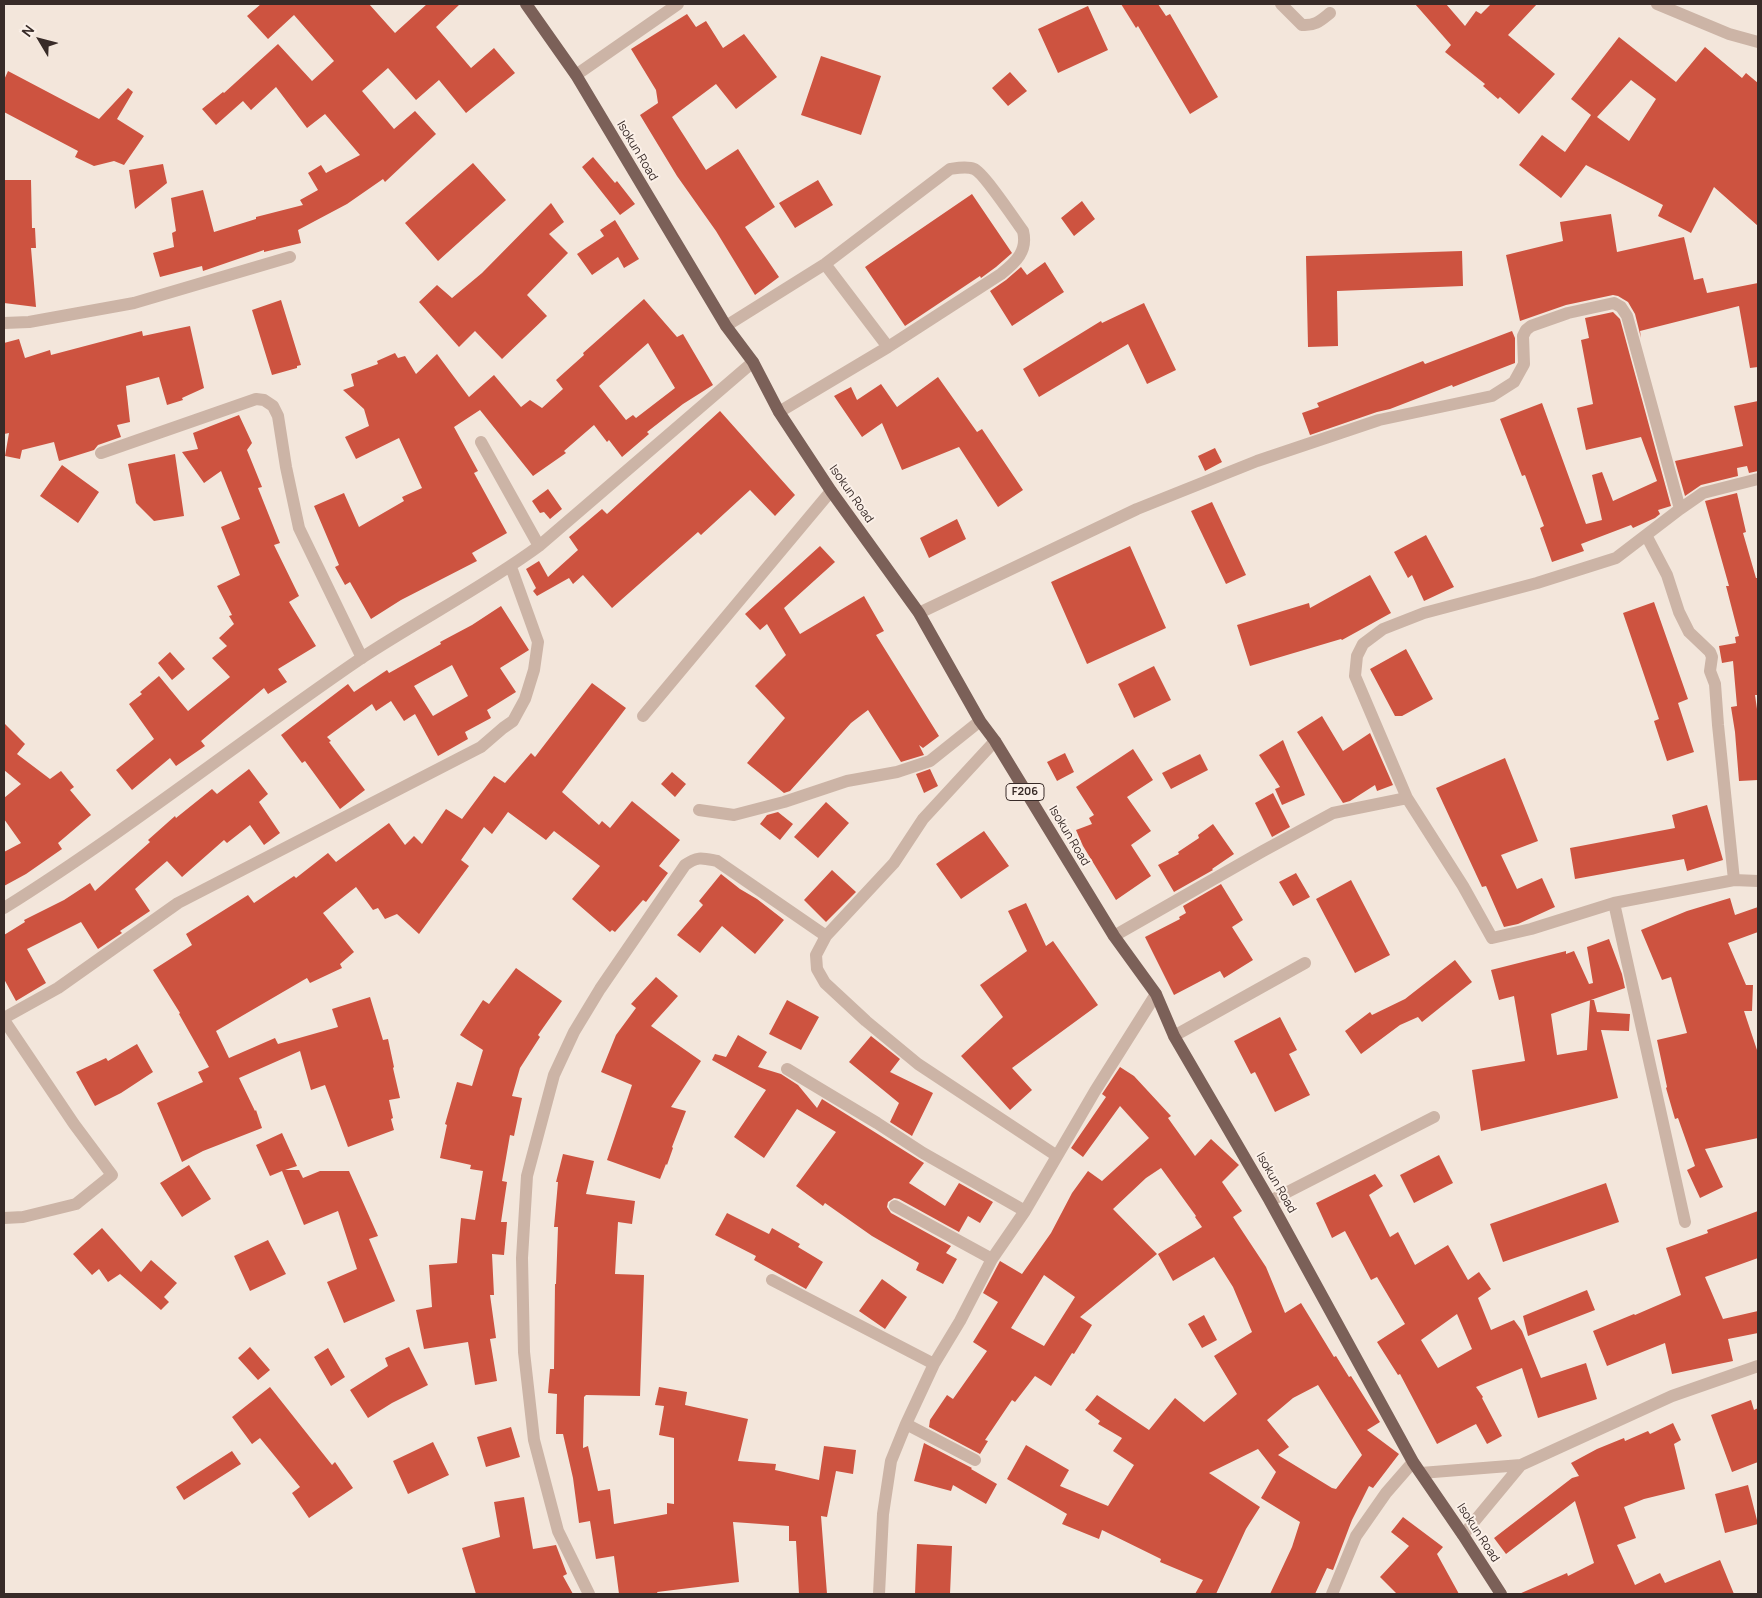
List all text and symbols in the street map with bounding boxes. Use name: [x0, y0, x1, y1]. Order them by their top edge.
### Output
north arrow: [15, 15, 65, 65]
text: N: [17, 21, 38, 40]
street label: Isokun Road: [614, 118, 660, 184]
street label: Isokun Road: [826, 462, 876, 526]
road number: F206: [1006, 784, 1044, 800]
street label: Isokun Road: [1046, 803, 1092, 869]
street label: Isokun Road: [1253, 1150, 1299, 1216]
street label: Isokun Road: [1454, 1501, 1502, 1565]

